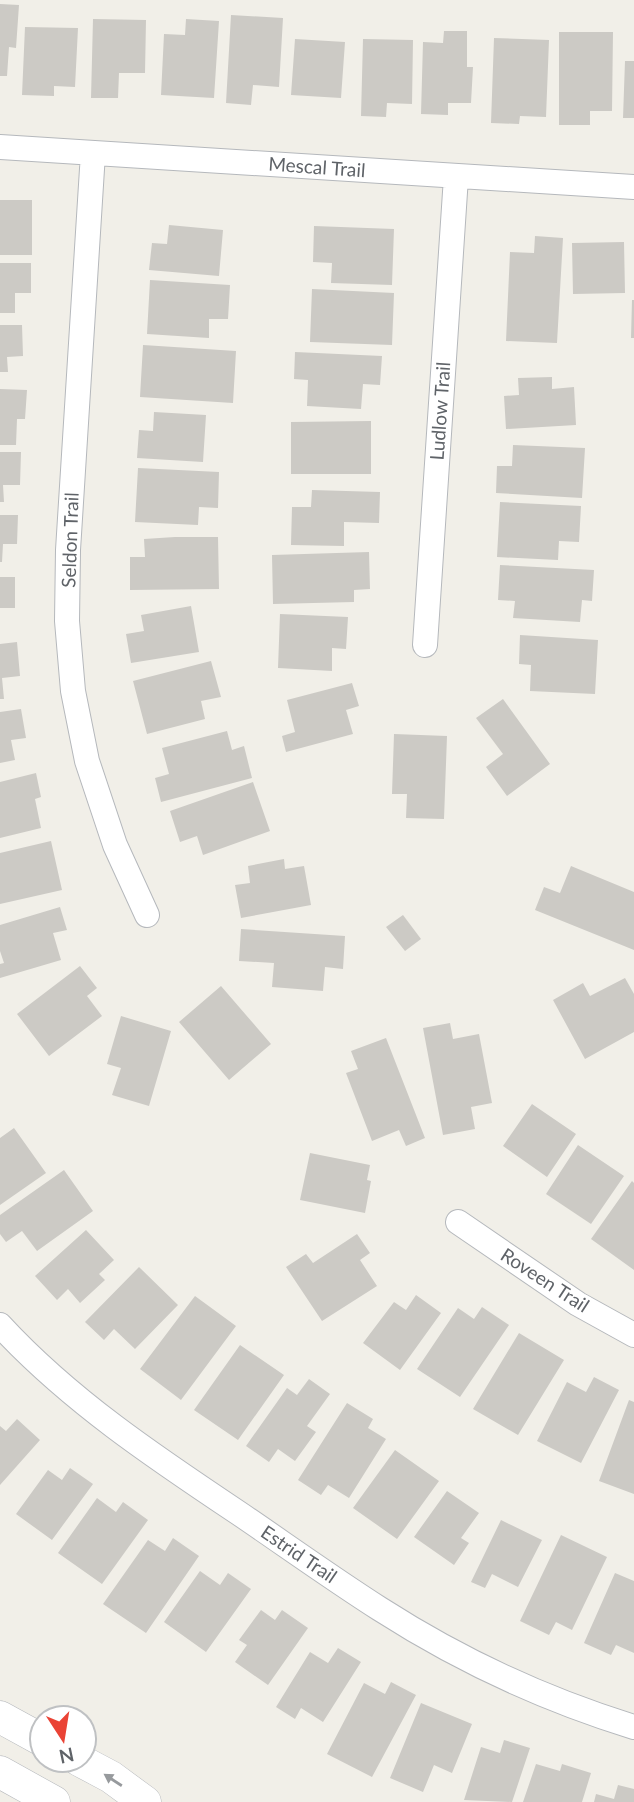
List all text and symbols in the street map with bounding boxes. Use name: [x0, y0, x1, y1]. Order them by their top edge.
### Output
street label: Mescal Trail: [268, 152, 366, 181]
street label: Ludlow Trail: [425, 361, 454, 461]
street label: Seldon Trail: [56, 492, 83, 588]
street label: Roveen Trail: [497, 1243, 594, 1317]
street label: Estrid Trail: [257, 1520, 342, 1587]
north arrow: [28, 1704, 98, 1774]
text: N: [57, 1743, 76, 1769]
one-way arrow: [103, 1773, 123, 1786]

